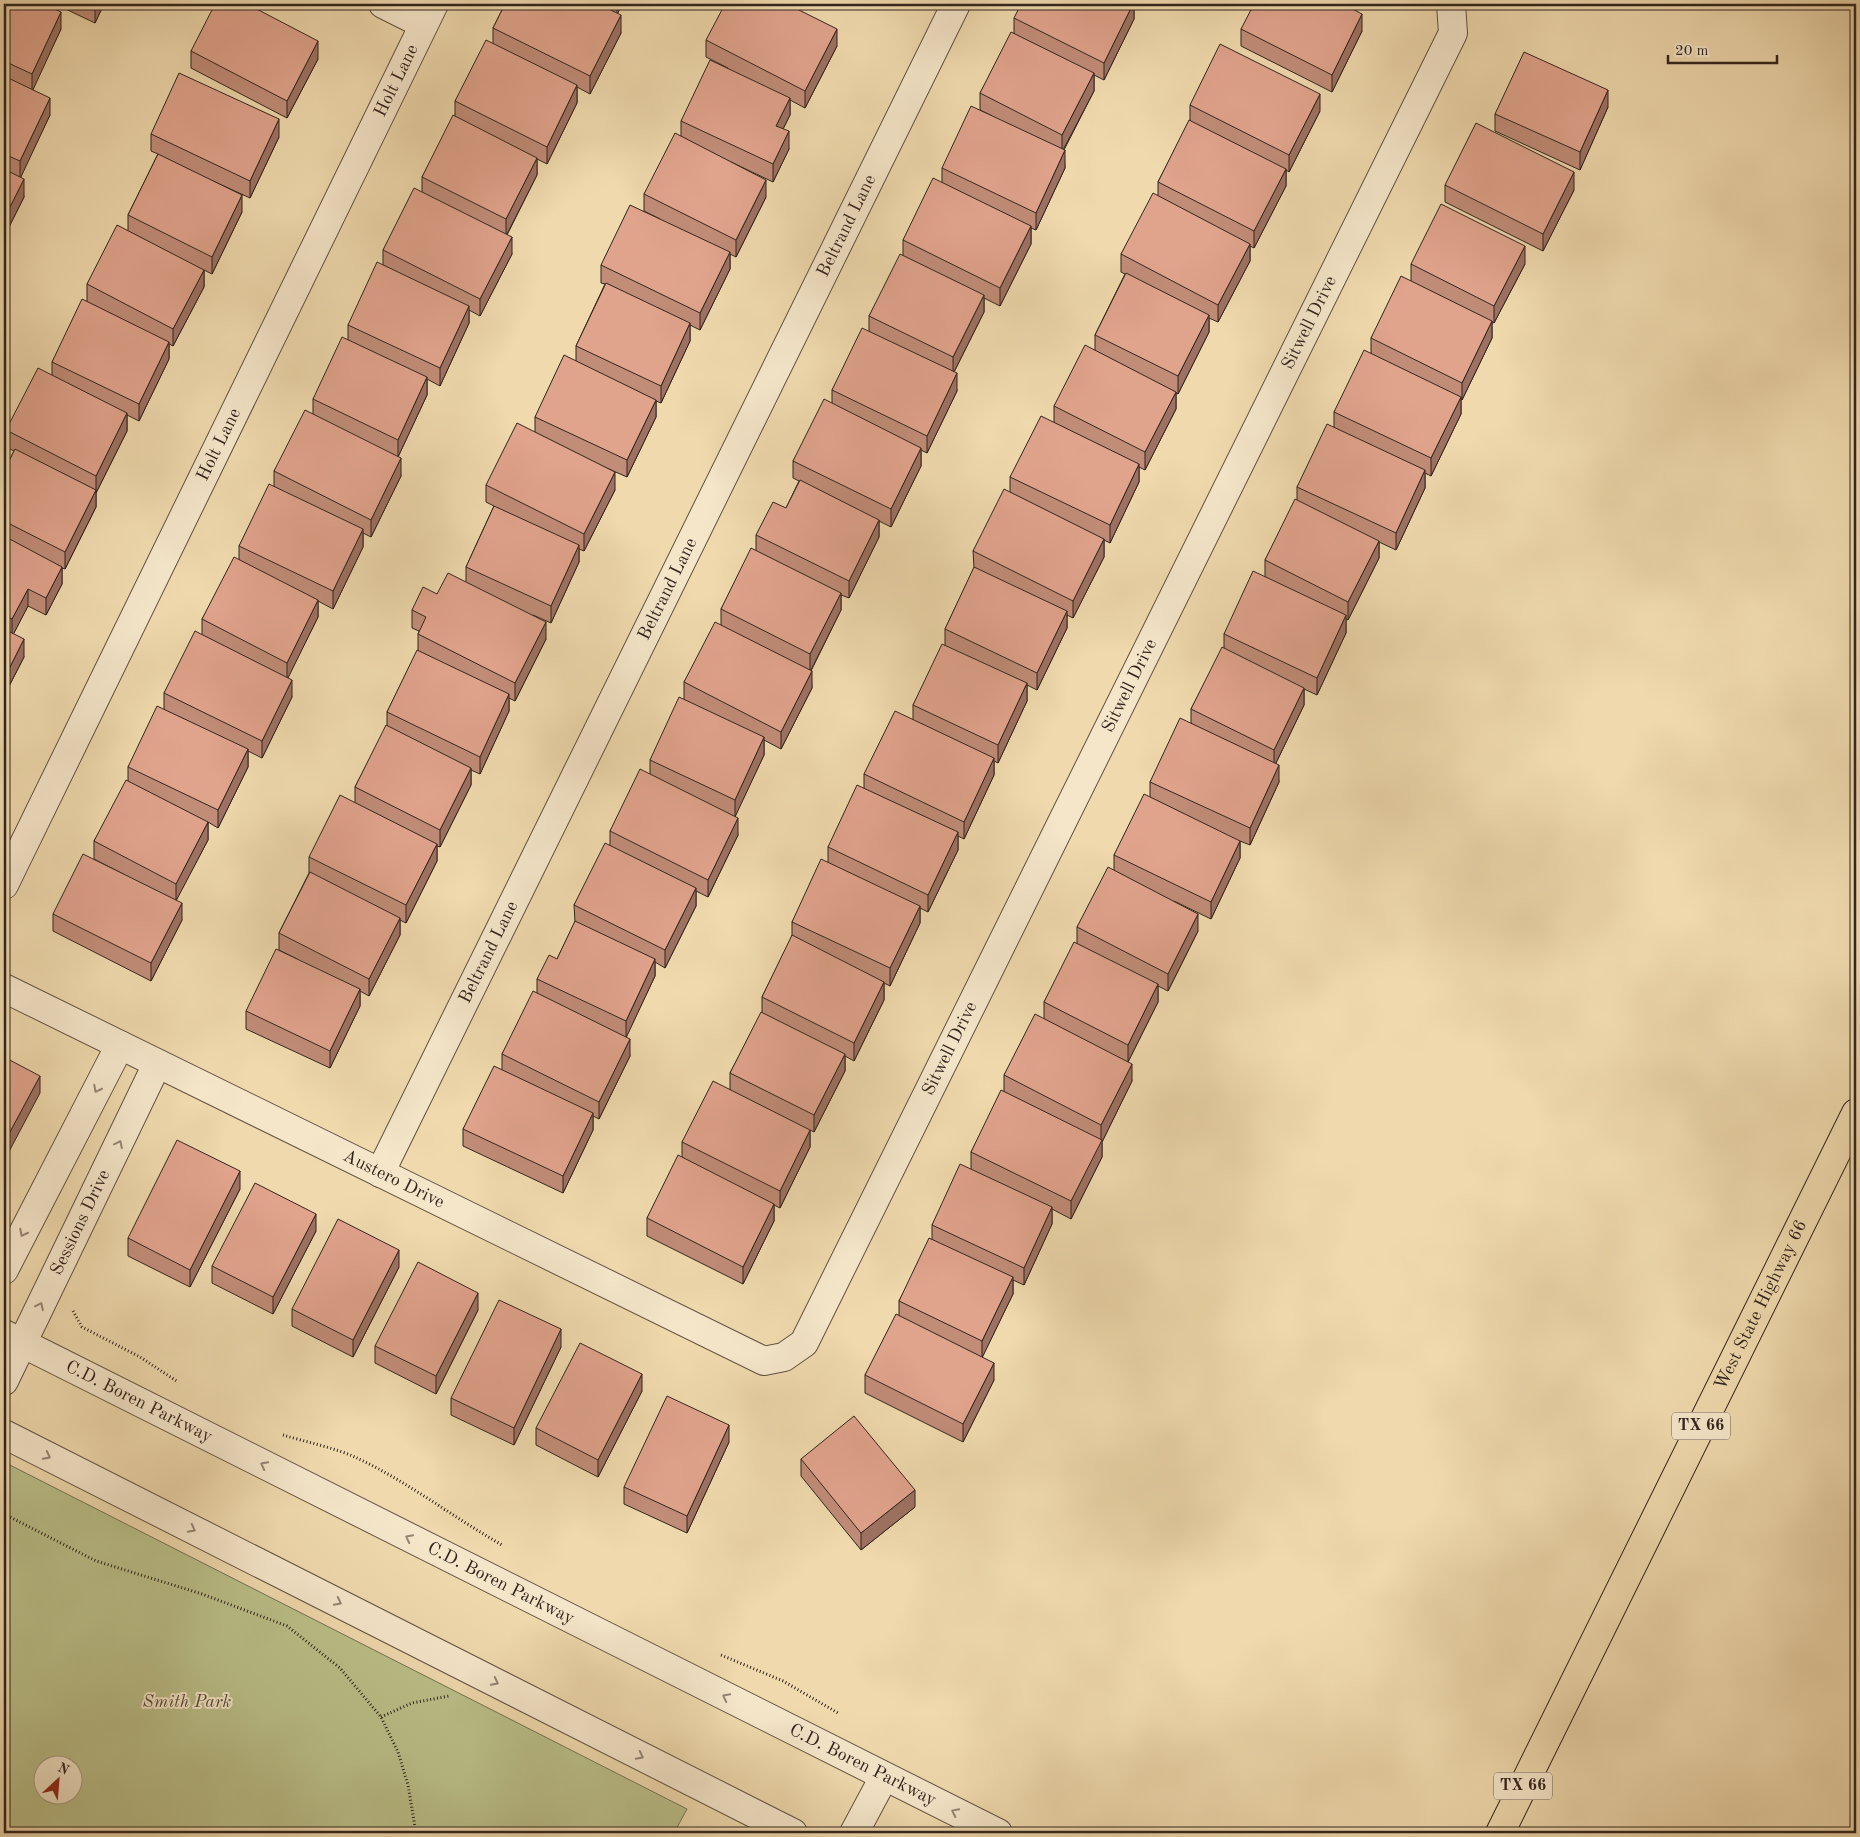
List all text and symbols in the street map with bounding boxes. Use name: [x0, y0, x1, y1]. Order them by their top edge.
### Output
scale bar: [1668, 32, 1776, 64]
street label: Holt Lane: [371, 42, 422, 120]
text: 20 m: [1675, 44, 1709, 59]
street label: Beltrand Lane: [814, 172, 879, 280]
street label: Sitwell Drive: [1279, 273, 1340, 372]
street label: Holt Lane: [194, 406, 244, 484]
street label: Beltrand Lane: [635, 535, 700, 643]
street label: Sitwell Drive: [1099, 636, 1160, 735]
street label: Beltrand Lane: [456, 898, 521, 1006]
street label: Sitwell Drive: [919, 999, 981, 1098]
one-way arrow: [93, 1083, 103, 1092]
one-way arrow: [112, 1140, 123, 1149]
street label: Austero Drive: [340, 1147, 447, 1212]
street label: Sessions Drive: [47, 1167, 114, 1278]
street label: West State Highway 66: [1712, 1217, 1811, 1393]
one-way arrow: [19, 1228, 29, 1237]
one-way arrow: [34, 1302, 44, 1311]
street label: C.D. Boren Parkway: [63, 1357, 216, 1446]
road number: TX 66: [1672, 1412, 1730, 1440]
one-way arrow: [42, 1450, 51, 1460]
one-way arrow: [260, 1461, 269, 1471]
one-way arrow: [187, 1523, 196, 1533]
one-way arrow: [405, 1534, 414, 1544]
street label: C.D. Boren Parkway: [425, 1539, 578, 1628]
one-way arrow: [332, 1596, 341, 1606]
one-way arrow: [490, 1676, 499, 1686]
park label: Smith Park: [143, 1693, 232, 1711]
one-way arrow: [723, 1693, 732, 1703]
street label: C.D. Boren Parkway: [787, 1721, 940, 1810]
one-way arrow: [635, 1750, 644, 1760]
north arrow: [32, 1754, 82, 1804]
text: N: [55, 1761, 71, 1778]
road number: TX 66: [1494, 1772, 1552, 1800]
one-way arrow: [951, 1808, 960, 1818]

